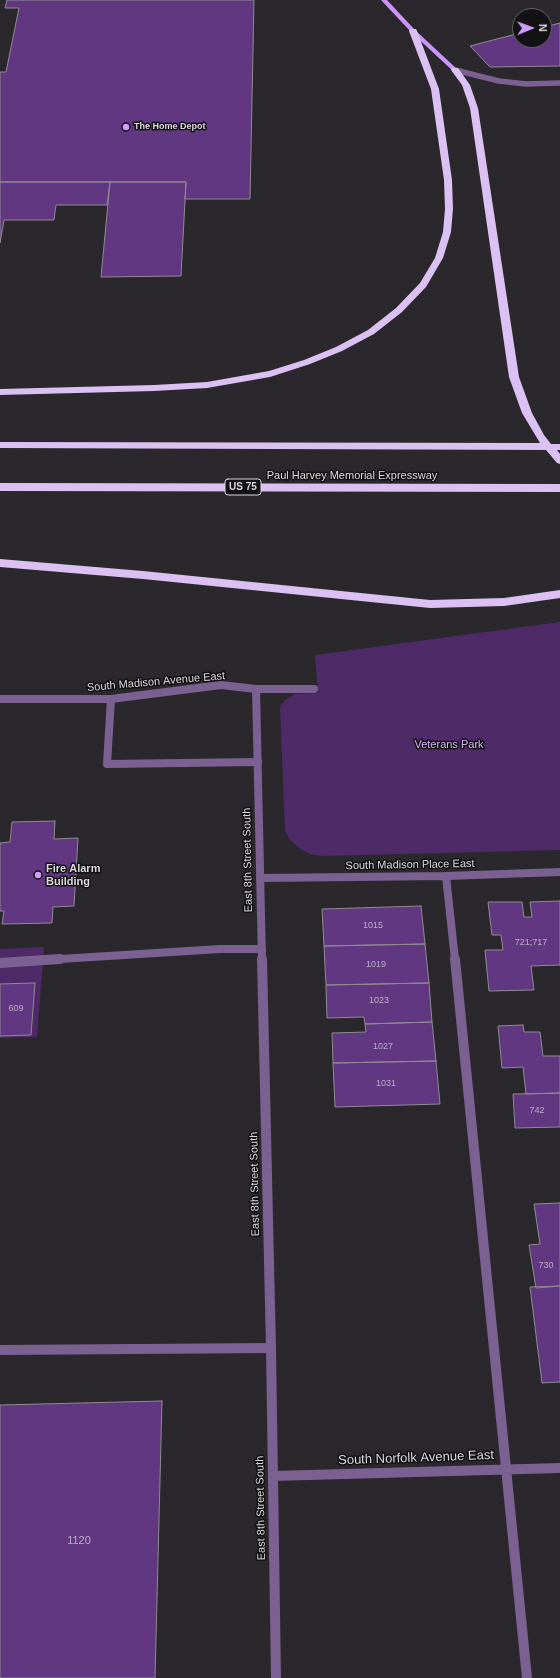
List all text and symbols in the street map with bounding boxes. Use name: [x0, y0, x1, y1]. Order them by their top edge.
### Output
north arrow: [512, 8, 552, 48]
text: N: [537, 24, 549, 32]
marker: The Home Depot: [121, 122, 131, 132]
place label: The Home Depot: [134, 122, 206, 132]
street label: Paul Harvey Memorial Expressway: [267, 469, 437, 483]
road number: US 75: [225, 479, 261, 495]
street label: South Madison Avenue East: [86, 669, 226, 695]
park label: Veterans Park: [414, 738, 484, 752]
street label: East 8th Street South: [240, 808, 256, 912]
street label: South Madison Place East: [345, 857, 475, 873]
place label: Fire Alarm Building: [46, 862, 100, 888]
marker: Fire Alarm Building: [33, 870, 43, 880]
house number: 1015: [363, 921, 383, 931]
house number: 721;717: [515, 938, 547, 948]
house number: 1019: [366, 960, 386, 970]
house number: 1023: [369, 996, 389, 1006]
house number: 609: [8, 1004, 24, 1014]
house number: 1027: [373, 1042, 393, 1052]
house number: 1031: [376, 1079, 396, 1089]
house number: 742: [529, 1106, 545, 1116]
street label: East 8th Street South: [247, 1132, 263, 1236]
house number: 730: [538, 1261, 554, 1271]
street label: South Norfolk Avenue East: [338, 1447, 494, 1469]
street label: East 8th Street South: [253, 1456, 269, 1560]
house number: 1120: [67, 1534, 91, 1548]

